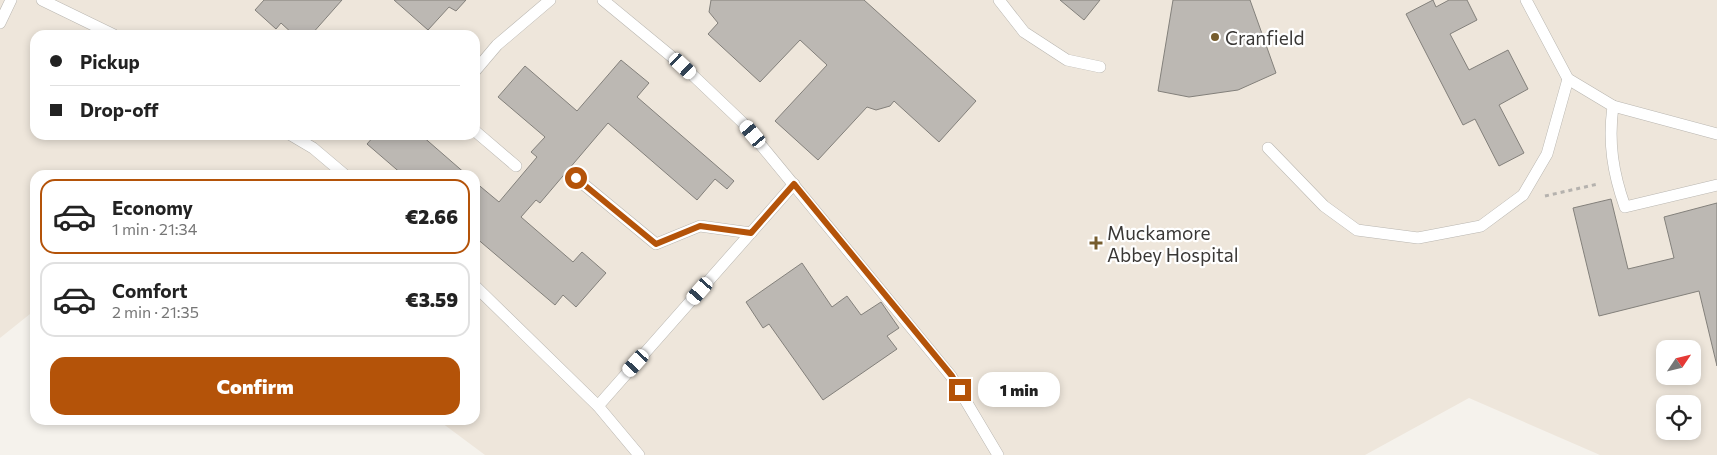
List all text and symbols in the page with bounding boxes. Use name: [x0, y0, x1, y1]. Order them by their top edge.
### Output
place label: Cranfield: [1225, 26, 1304, 49]
marker: Cranfield: [1209, 31, 1221, 43]
text: Pickup: [80, 50, 140, 73]
car: [666, 50, 699, 82]
text: Drop-off: [80, 98, 159, 121]
car: [737, 118, 768, 150]
route start: [565, 167, 587, 189]
icon: car: [52, 194, 97, 239]
text: Economy: [112, 196, 193, 219]
text: €2.66: [405, 205, 458, 228]
text: 1 min · 21:34: [112, 219, 197, 238]
place label: Muckamore Abbey Hospital: [1107, 221, 1239, 266]
marker: Muckamore Abbey Hospital: [1089, 236, 1103, 250]
car: [684, 275, 715, 307]
icon: car: [52, 277, 97, 322]
text: Comfort: [112, 279, 188, 302]
text: €3.59: [405, 288, 458, 311]
text: 2 min · 21:35: [112, 302, 199, 321]
north arrow: [1656, 340, 1701, 385]
map controls: [1656, 340, 1701, 440]
car: [620, 347, 651, 379]
button: Confirm: [50, 357, 460, 415]
callout: 1 min: [978, 372, 1060, 408]
route end: [949, 379, 971, 401]
text: 1 min: [1000, 380, 1038, 399]
button: locate: [1656, 395, 1701, 440]

